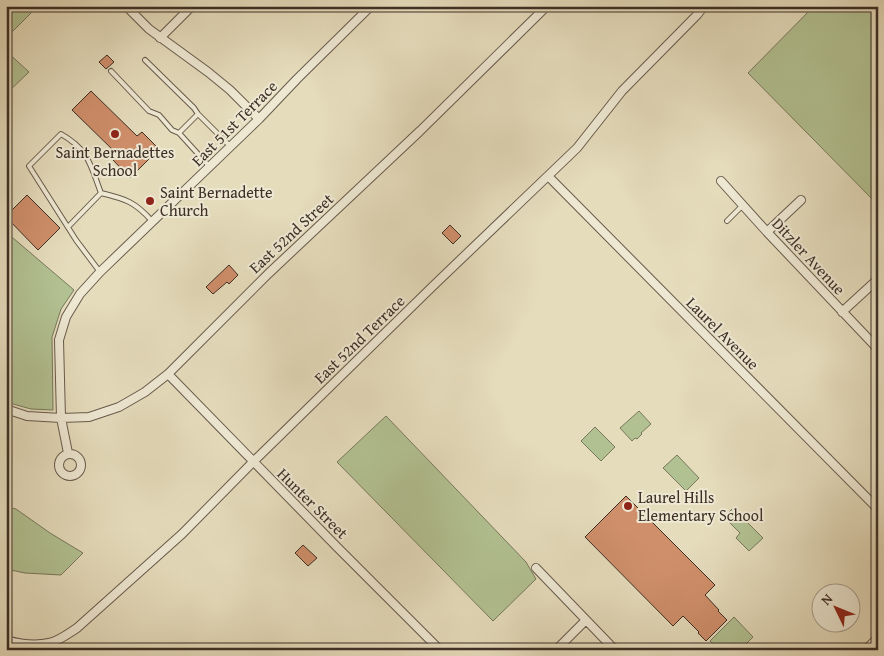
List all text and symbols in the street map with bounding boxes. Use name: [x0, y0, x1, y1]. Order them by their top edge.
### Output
street label: East 51st Terrace: [186, 75, 282, 171]
marker: Saint Bernadettes School: [109, 128, 121, 140]
place label: Saint Bernadettes School: [56, 140, 174, 182]
place label: Saint Bernadette Church: [160, 180, 273, 222]
street label: East 52nd Street: [243, 187, 339, 279]
marker: Saint Bernadette Church: [144, 195, 156, 207]
street label: Ditzler Avenue: [767, 212, 851, 300]
street label: East 52nd Terrace: [308, 289, 410, 389]
street label: Laurel Avenue: [681, 291, 765, 375]
street label: Hunter Street: [272, 462, 354, 544]
place label: Laurel Hills Elementary School: [638, 485, 764, 527]
marker: Laurel Hills Elementary School: [622, 500, 634, 512]
north arrow: [812, 584, 862, 634]
text: N: [816, 588, 837, 609]

